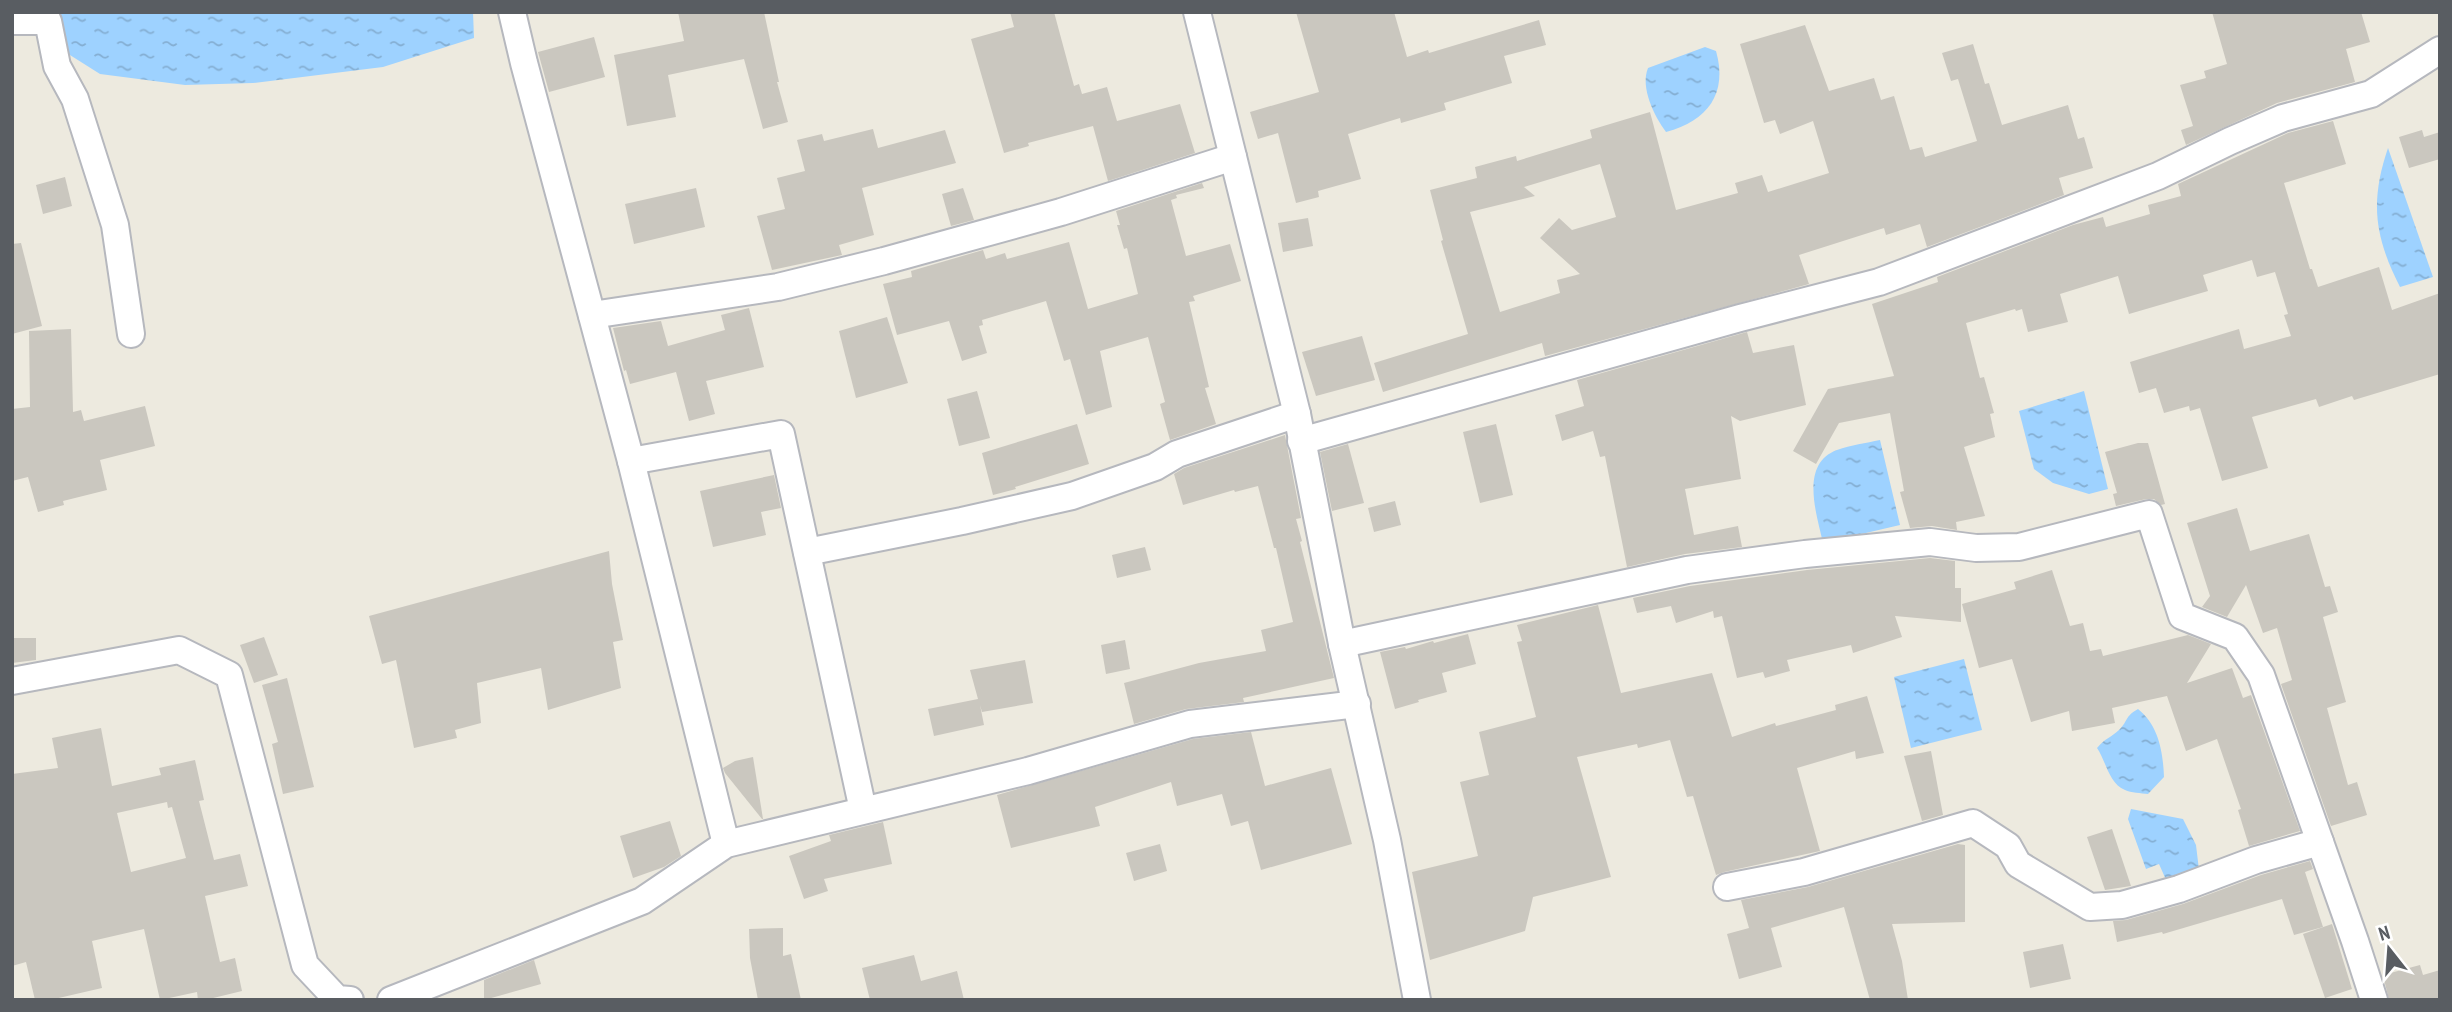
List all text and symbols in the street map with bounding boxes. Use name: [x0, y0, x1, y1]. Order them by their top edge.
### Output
north arrow: [2354, 914, 2424, 984]
text: N: [2376, 920, 2392, 946]

